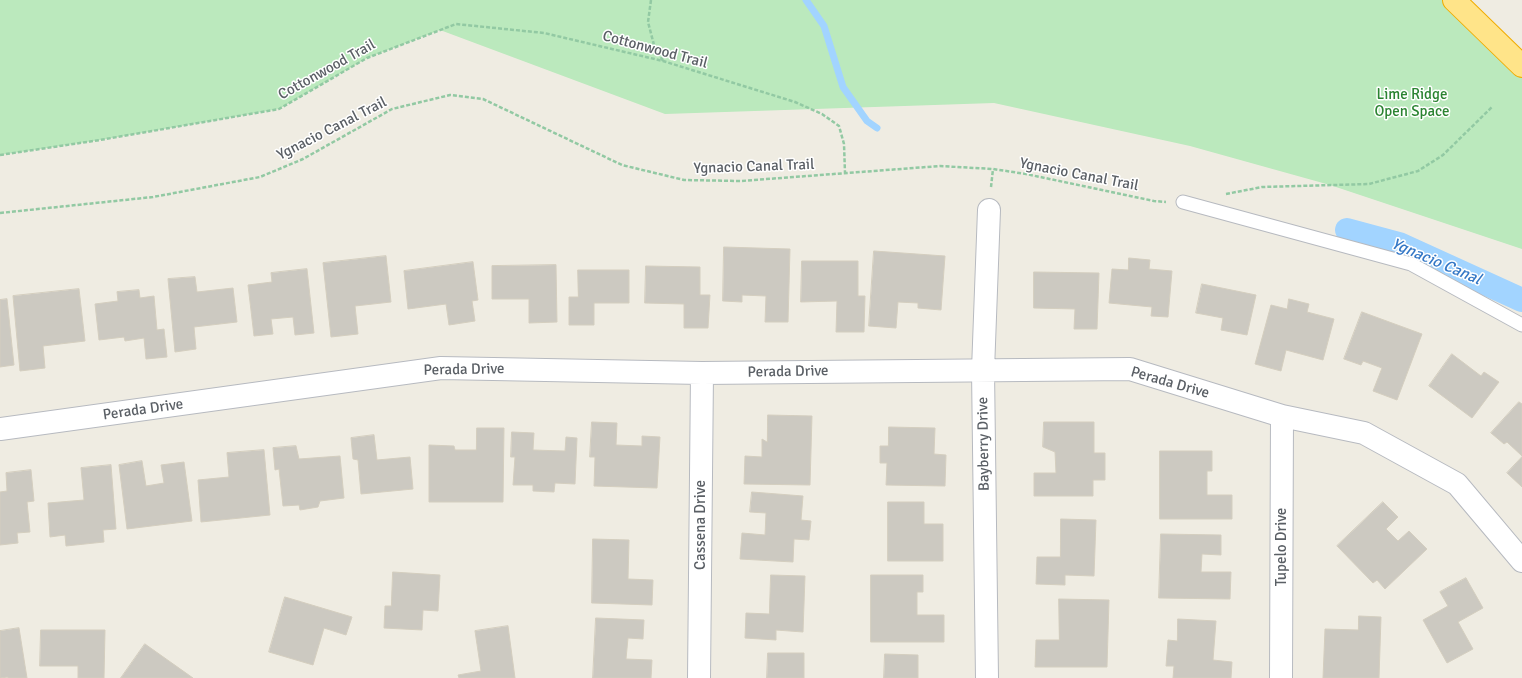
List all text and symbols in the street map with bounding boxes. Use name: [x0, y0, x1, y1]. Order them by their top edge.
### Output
street label: Cottonwood Trail: [600, 27, 710, 73]
street label: Cottonwood Trail: [275, 36, 379, 104]
park label: Lime Ridge Open Space: [1374, 86, 1450, 121]
street label: Ygnacio Canal Trail: [274, 94, 390, 164]
street label: Ygnacio Canal Trail: [1018, 155, 1140, 195]
street label: Ygnacio Canal Trail: [693, 156, 815, 178]
water label: Ygnacio Canal: [1388, 235, 1484, 289]
street label: Perada Drive: [423, 360, 505, 380]
street label: Perada Drive: [747, 362, 829, 382]
street label: Perada Drive: [1129, 363, 1211, 403]
street label: Perada Drive: [102, 395, 184, 425]
street label: Bayberry Drive: [974, 397, 994, 491]
street label: Cassena Drive: [692, 480, 710, 570]
street label: Tupelo Drive: [1273, 508, 1291, 586]

